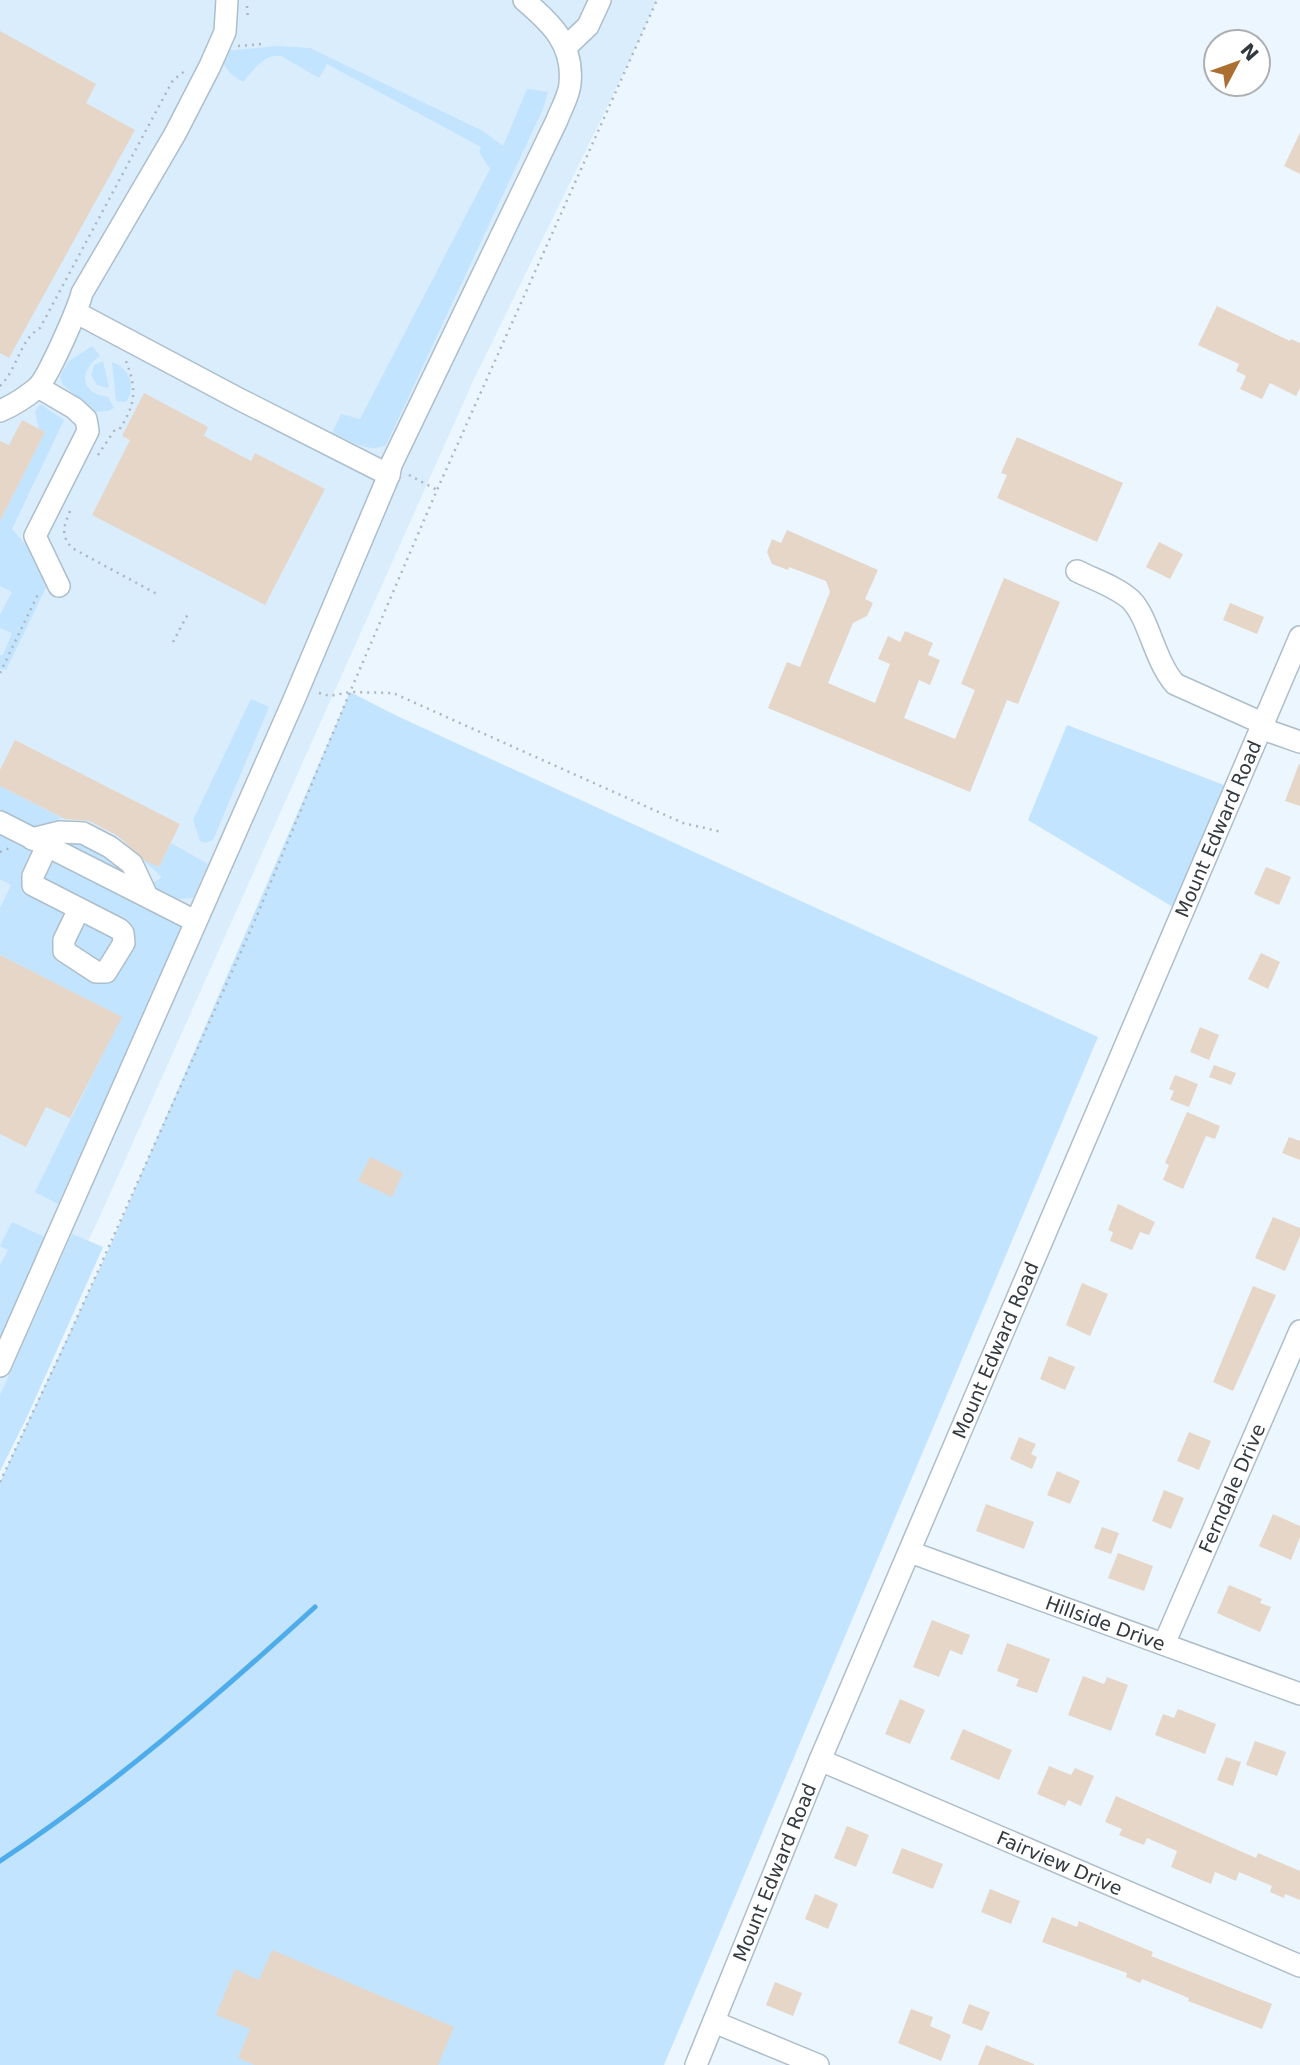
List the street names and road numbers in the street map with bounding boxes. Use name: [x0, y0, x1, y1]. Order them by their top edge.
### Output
street label: Mount Edward Road: [1171, 737, 1266, 921]
street label: Mount Edward Road: [948, 1258, 1043, 1442]
street label: Ferndale Drive: [1194, 1420, 1269, 1556]
street label: Hillside Drive: [1043, 1591, 1168, 1655]
street label: Mount Edward Road: [728, 1780, 820, 1965]
street label: Fairview Drive: [994, 1826, 1126, 1900]

